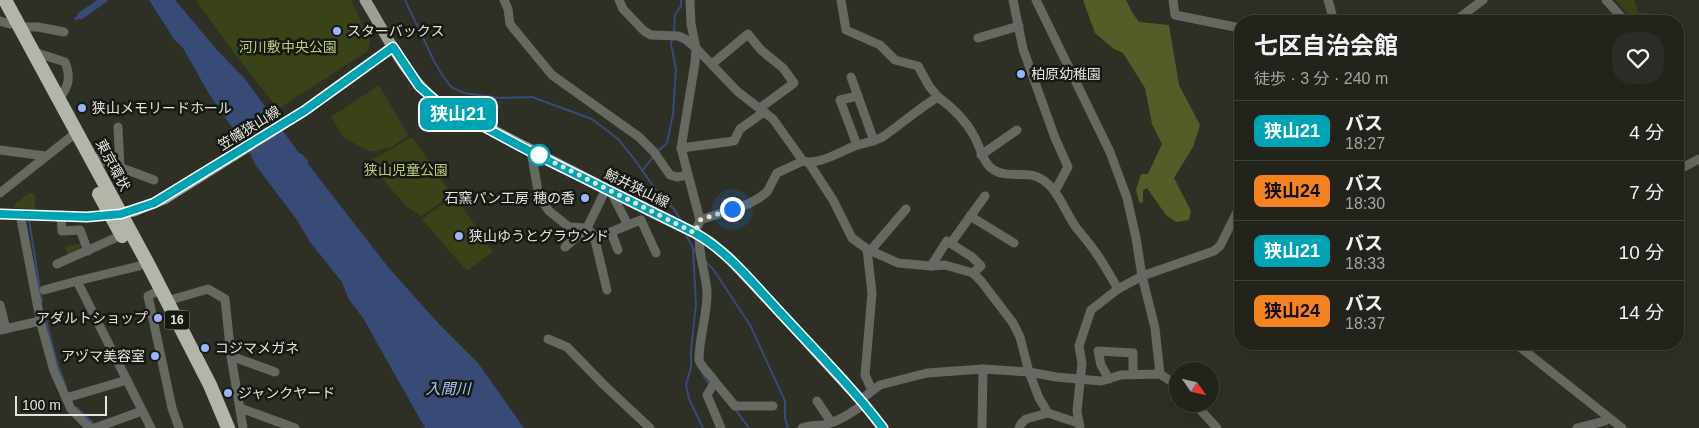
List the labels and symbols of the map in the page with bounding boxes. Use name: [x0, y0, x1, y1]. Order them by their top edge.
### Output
place label: スターバックス: [347, 23, 444, 39]
marker: スターバックス: [331, 25, 343, 37]
park label: 河川敷中央公園: [239, 39, 337, 55]
place label: 柏原幼稚園: [1031, 66, 1101, 82]
marker: 柏原幼稚園: [1015, 68, 1027, 80]
line badge: 狭山21: [423, 98, 493, 130]
place label: 狭山メモリードホール: [92, 100, 232, 116]
marker: 狭山メモリードホール: [76, 102, 88, 114]
street label: 笠幡狭山線: [215, 103, 283, 153]
street label: 東京環状: [93, 137, 133, 193]
unlabelled marker: [528, 144, 550, 166]
park label: 狭山児童公園: [364, 162, 448, 178]
street label: 鯨井狭山線: [602, 165, 672, 211]
place label: 石窯パン工房 穂の香: [444, 190, 575, 206]
marker: 石窯パン工房 穂の香: [579, 192, 591, 204]
your location: [720, 197, 745, 222]
place label: 狭山ゆうとグラウンド: [469, 228, 609, 244]
marker: 狭山ゆうとグラウンド: [453, 230, 465, 242]
place label: アダルトショップ: [36, 310, 148, 326]
road number: 16: [164, 310, 190, 330]
marker: アダルトショップ: [152, 312, 164, 324]
place label: コジマメガネ: [215, 340, 299, 356]
marker: コジマメガネ: [199, 342, 211, 354]
place label: アヅマ美容室: [61, 348, 145, 364]
marker: アヅマ美容室: [149, 350, 161, 362]
north arrow: [1169, 362, 1219, 412]
water label: 入間川: [425, 380, 472, 397]
place label: ジャンクヤード: [238, 385, 335, 401]
marker: ジャンクヤード: [222, 387, 234, 399]
scale bar: [15, 393, 108, 416]

